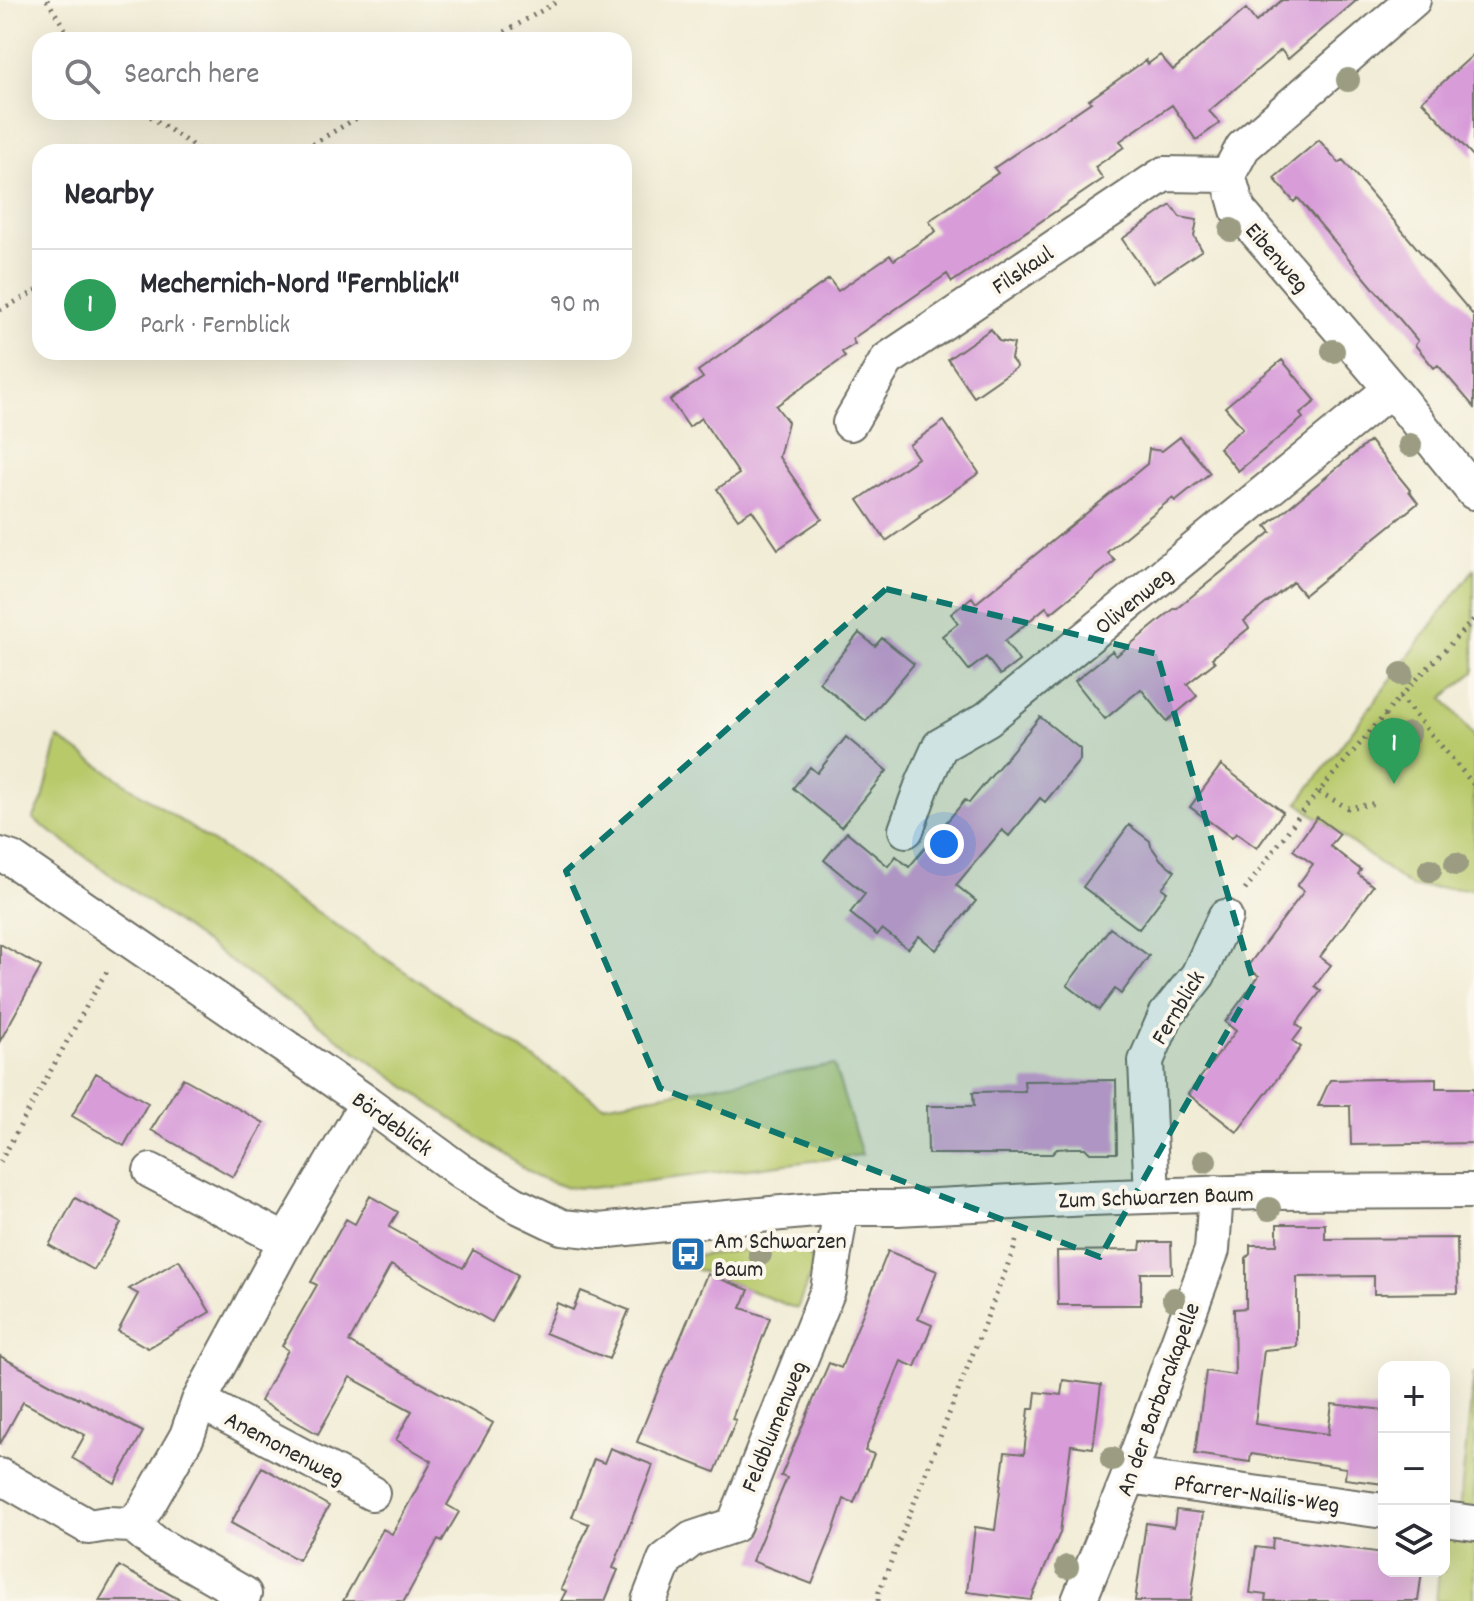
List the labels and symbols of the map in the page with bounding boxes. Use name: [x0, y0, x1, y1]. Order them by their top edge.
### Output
street label: Eibenweg: [1235, 216, 1316, 302]
street label: Filskaul: [986, 238, 1062, 305]
street label: Olivenweg: [1088, 560, 1181, 645]
pin: 1: [1368, 718, 1420, 784]
your location: [924, 824, 964, 864]
street label: Fernblick: [1144, 965, 1215, 1052]
street label: Bördeblick: [344, 1084, 439, 1166]
street label: Zum Schwarzen Baum: [1058, 1179, 1254, 1219]
place label: Am Schwarzen Baum: [714, 1226, 847, 1288]
bus stop icon: Am Schwarzen Baum: [669, 1235, 707, 1273]
street label: An der Barbarakapelle: [1109, 1298, 1211, 1502]
street label: Feldblumenweg: [734, 1356, 818, 1498]
street label: Anemonenweg: [218, 1404, 349, 1495]
street label: Pfarrer-Nailis-Weg: [1172, 1468, 1342, 1524]

